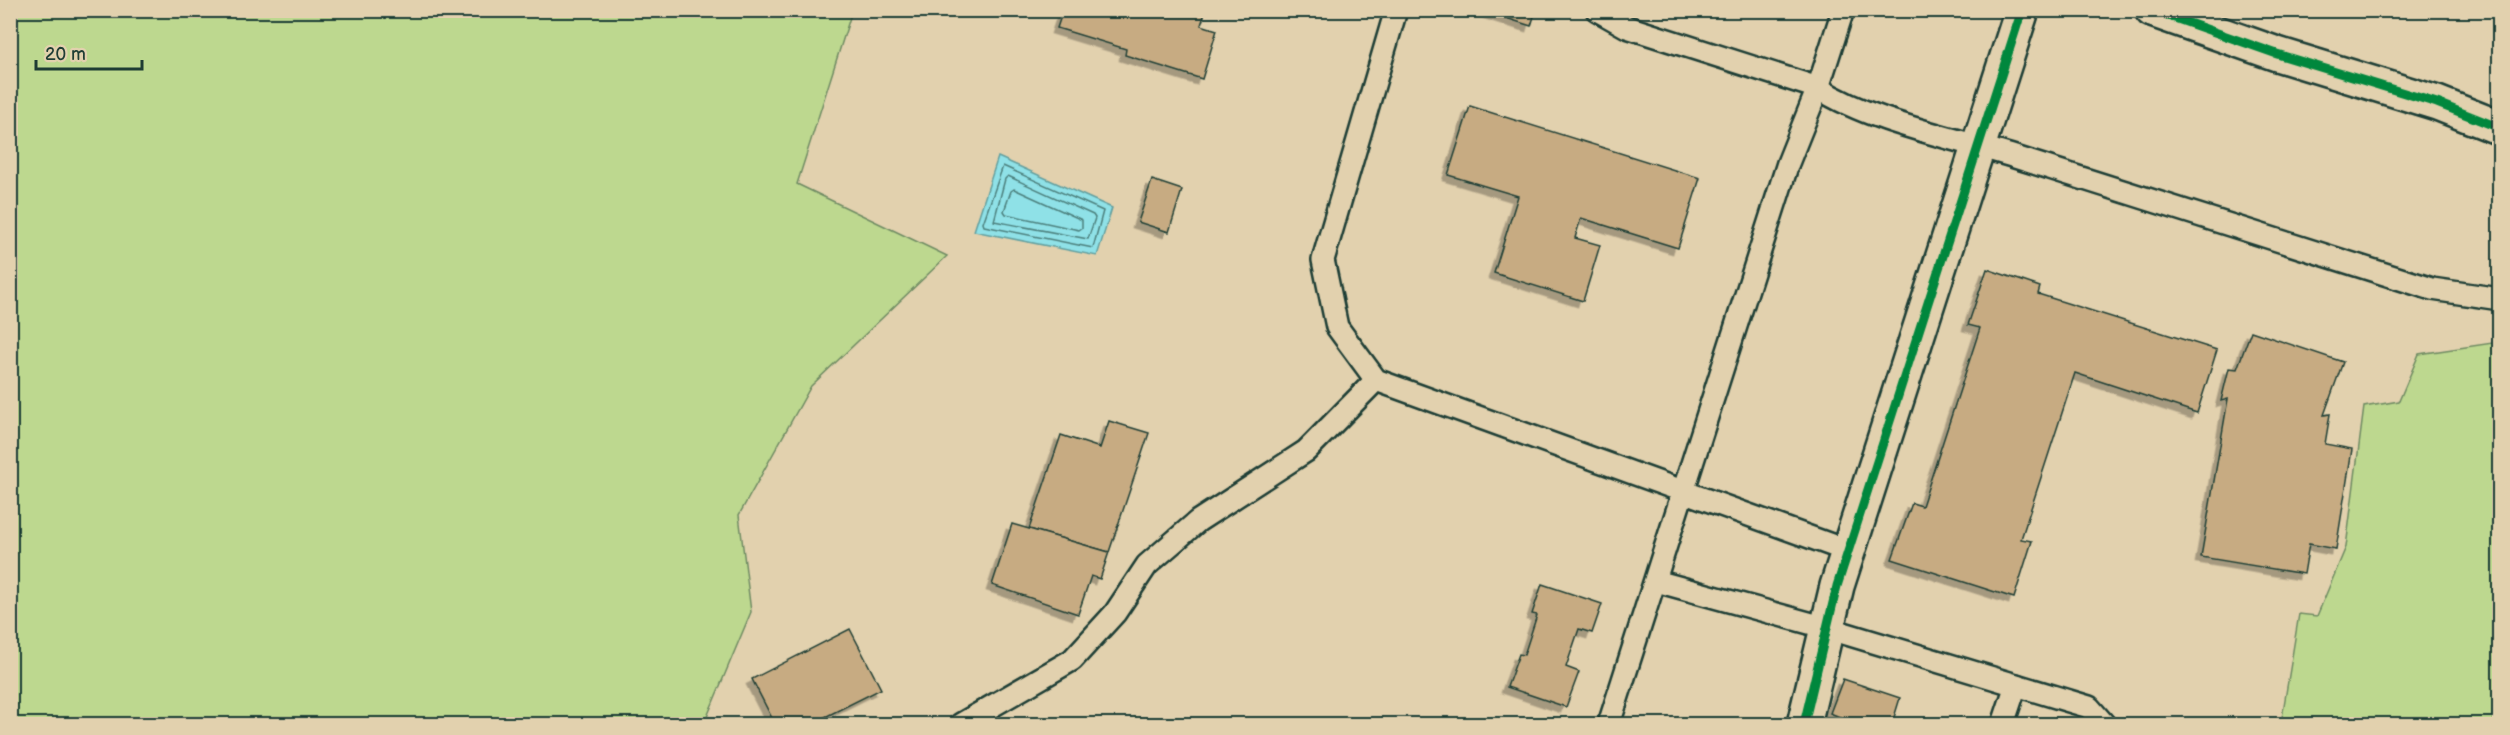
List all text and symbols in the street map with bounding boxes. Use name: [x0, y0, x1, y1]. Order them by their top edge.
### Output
scale bar: [36, 33, 142, 71]
text: 20 m: [45, 44, 86, 65]

